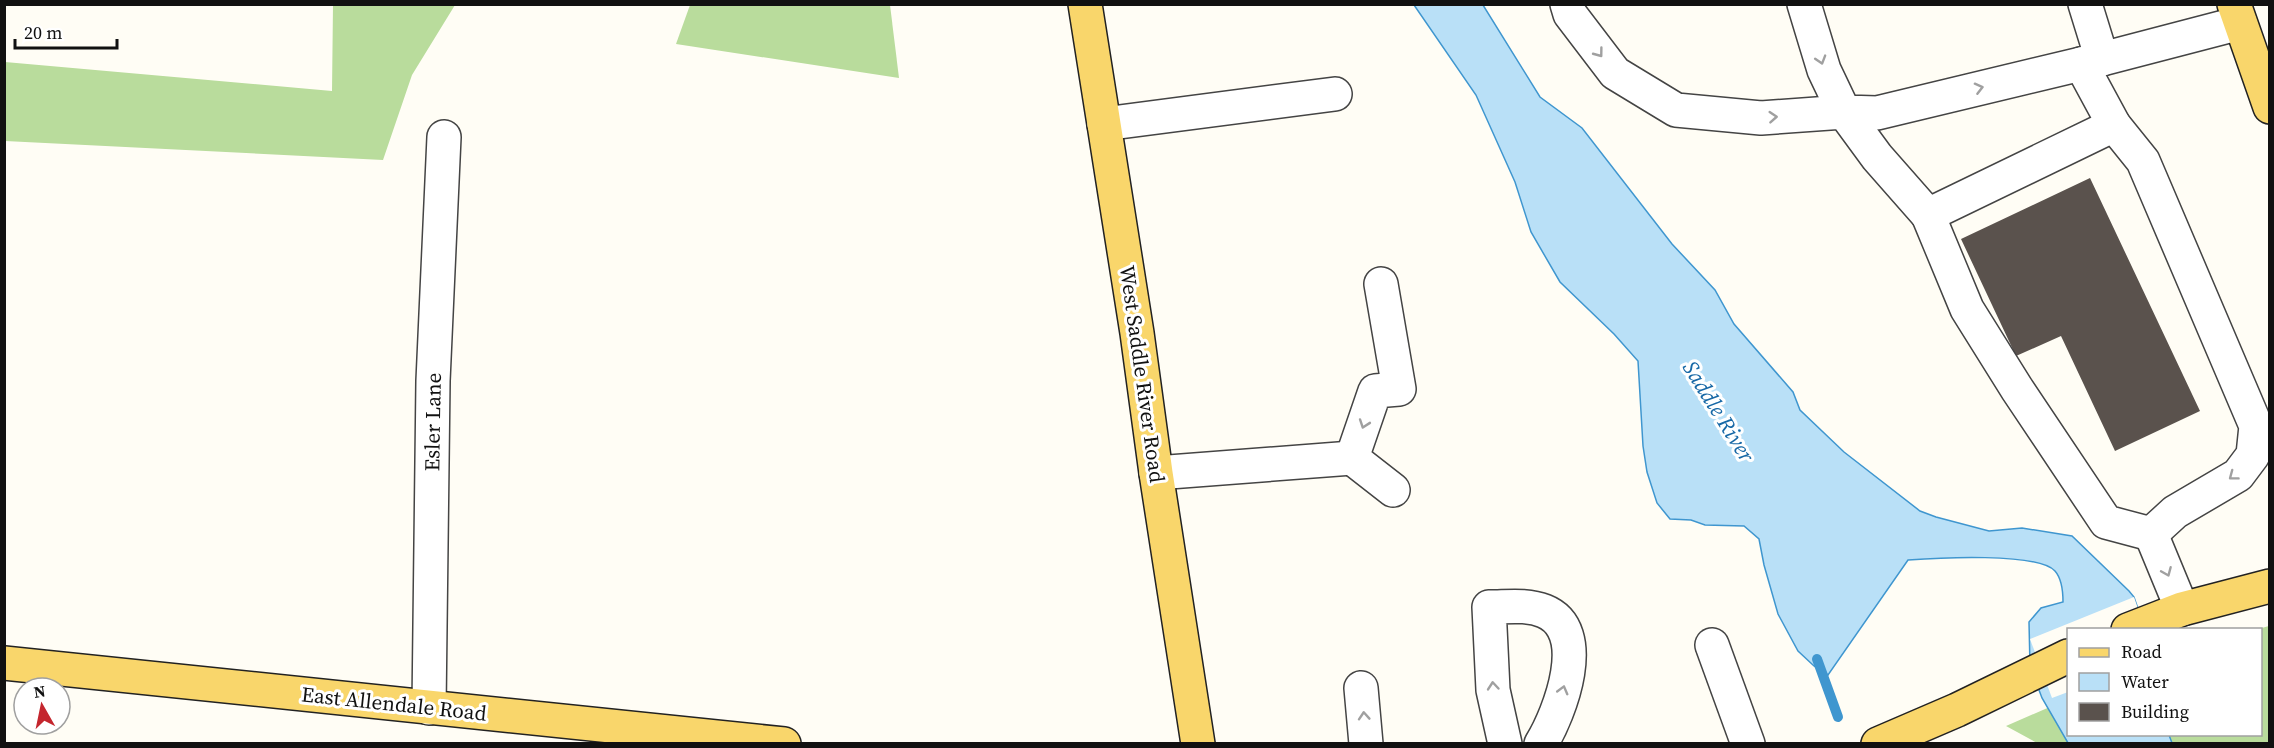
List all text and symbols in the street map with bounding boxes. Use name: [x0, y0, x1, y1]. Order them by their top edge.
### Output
scale bar: [15, 12, 117, 50]
text: 20 m: [24, 20, 62, 45]
one-way arrow: [1592, 46, 1603, 57]
one-way arrow: [1814, 54, 1826, 65]
one-way arrow: [1974, 83, 1984, 96]
one-way arrow: [1769, 111, 1778, 124]
street label: West Saddle River Road: [1113, 263, 1172, 485]
water label: Saddle River: [1676, 355, 1763, 468]
street label: Esler Lane: [417, 372, 448, 472]
one-way arrow: [1359, 418, 1371, 429]
one-way arrow: [2229, 469, 2240, 480]
one-way arrow: [2160, 565, 2172, 576]
legend: [2067, 628, 2262, 736]
text: Road: [2121, 639, 2162, 664]
text: Water: [2121, 669, 2169, 694]
north arrow: [12, 676, 72, 736]
text: N: [32, 679, 47, 703]
street label: East Allendale Road: [300, 679, 488, 728]
one-way arrow: [1487, 682, 1500, 691]
one-way arrow: [1556, 685, 1569, 695]
text: Building: [2121, 699, 2189, 724]
one-way arrow: [1357, 711, 1370, 720]

